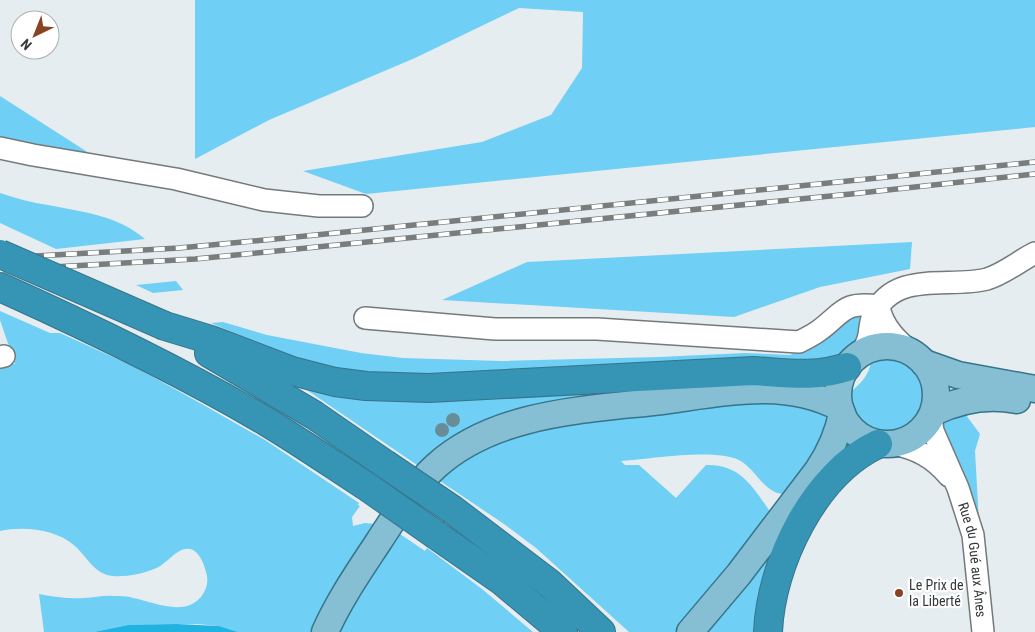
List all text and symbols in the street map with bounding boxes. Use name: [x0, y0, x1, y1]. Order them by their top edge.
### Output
north arrow: [10, 10, 60, 60]
text: N: [18, 36, 35, 53]
street label: Rue du Gué aux Ânes: [955, 500, 989, 618]
place label: Le Prix de la Liberté: [909, 577, 964, 609]
marker: Le Prix de la Liberté: [893, 587, 905, 599]

